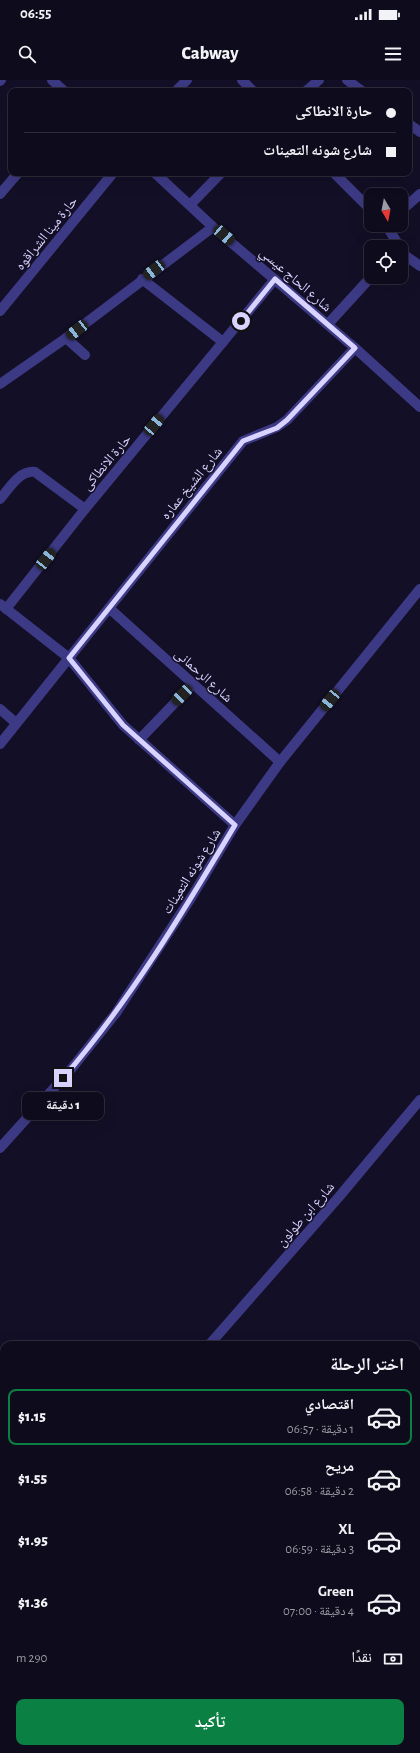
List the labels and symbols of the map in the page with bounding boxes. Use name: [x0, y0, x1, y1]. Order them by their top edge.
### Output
north arrow: [364, 188, 408, 232]
street label: حارة مينا الشراقوه: [13, 194, 81, 274]
car: [211, 223, 237, 247]
street label: شارع الحاج عيسي: [254, 245, 334, 317]
car: [141, 258, 167, 282]
route start: [232, 312, 250, 330]
car: [64, 318, 90, 342]
car: [142, 412, 166, 438]
street label: حارة الانطاكى: [80, 432, 135, 494]
street label: شارع الشيخ عماره: [158, 445, 227, 524]
car: [34, 546, 58, 572]
street label: شارع الرحمانى: [170, 646, 235, 707]
car: [169, 682, 195, 708]
car: [318, 687, 342, 713]
street label: شارع شونه التعينات: [160, 826, 225, 918]
route end: [54, 1069, 72, 1087]
callout: 1 دقيقة: [22, 1092, 104, 1120]
street label: شارع ابن طولون: [274, 1180, 339, 1251]

